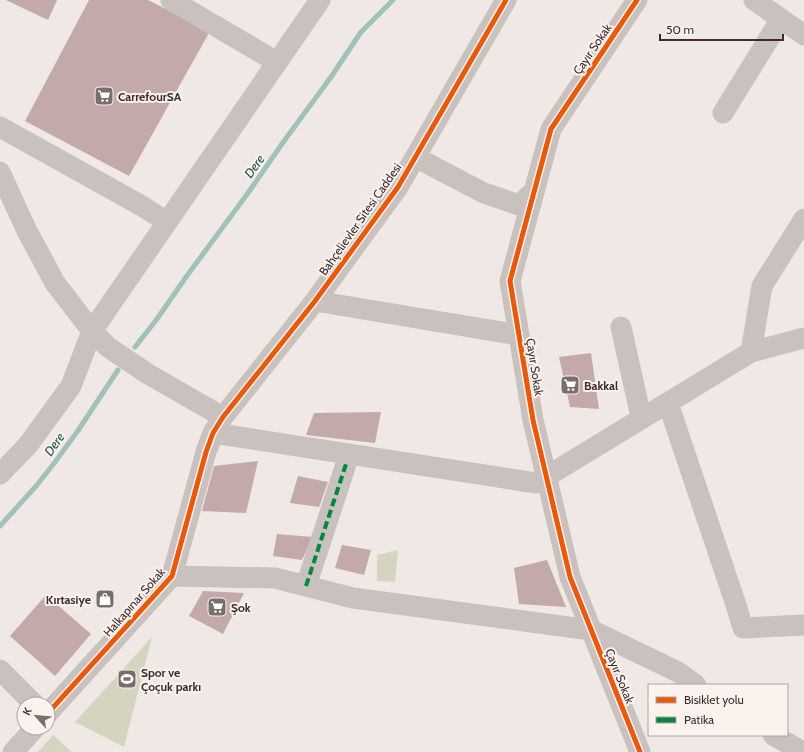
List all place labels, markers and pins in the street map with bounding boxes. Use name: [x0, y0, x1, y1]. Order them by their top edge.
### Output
supermarket icon: CarrefourSA: [93, 85, 115, 107]
place label: CarrefourSA: [118, 89, 182, 104]
supermarket icon: Bakkal: [559, 374, 581, 396]
place label: Bakkal: [584, 378, 618, 393]
shop icon: Kırtasiye: [94, 588, 116, 610]
place label: Kırtasiye: [46, 592, 91, 607]
supermarket icon: Şok: [206, 596, 228, 618]
place label: Şok: [231, 600, 251, 615]
place label: Spor ve Çoçuk parkı: [141, 665, 201, 694]
sports icon: Spor ve Çoçuk parkı: [116, 668, 138, 690]

